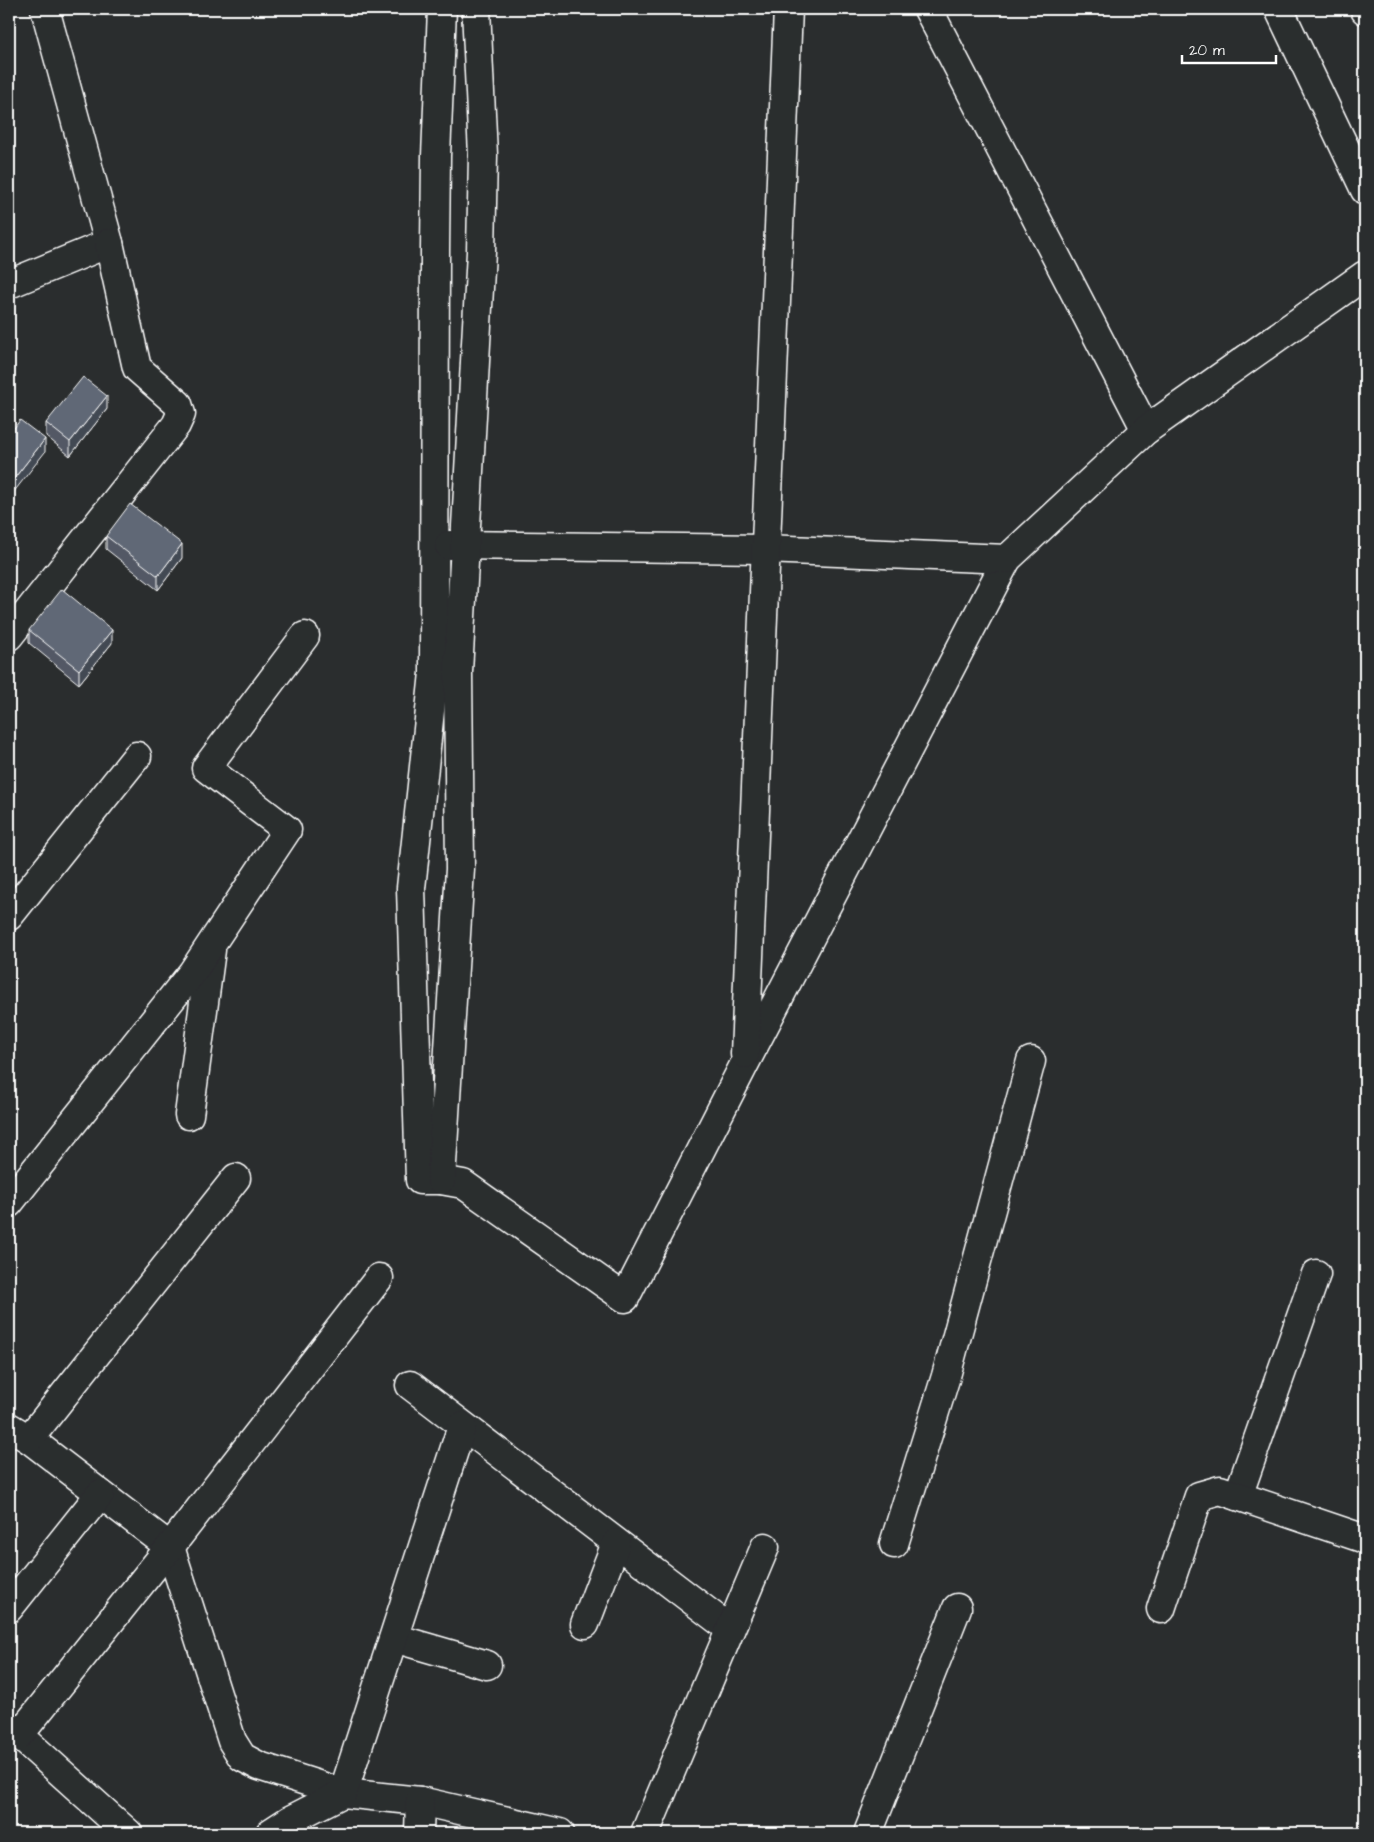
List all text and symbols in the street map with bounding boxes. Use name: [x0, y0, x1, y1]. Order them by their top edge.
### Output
scale bar: [1182, 32, 1275, 64]
text: 20 m: [1189, 40, 1225, 61]

